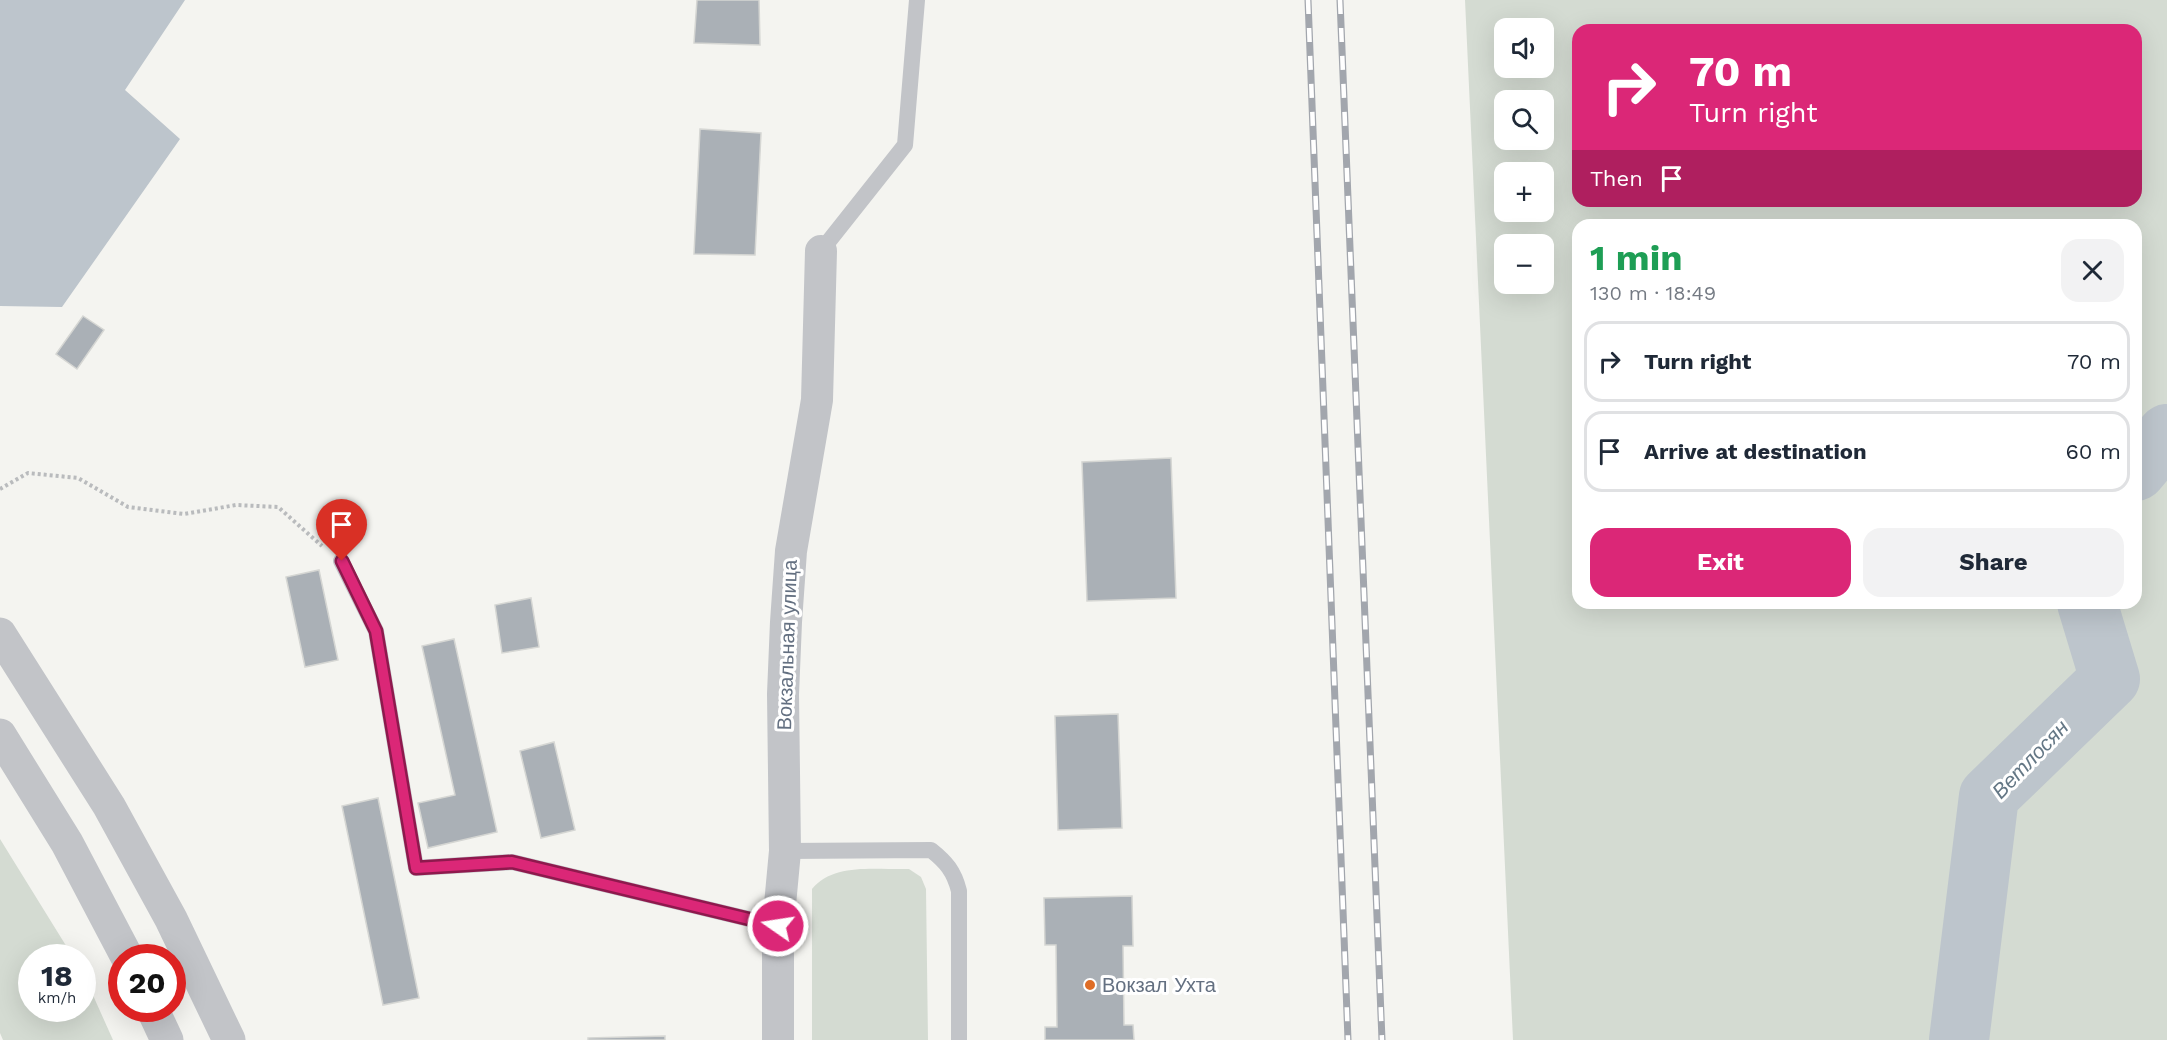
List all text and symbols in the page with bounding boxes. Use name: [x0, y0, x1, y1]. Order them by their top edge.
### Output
map controls: [1494, 18, 1554, 294]
button: sound: [1494, 18, 1554, 78]
text: 70 m: [1689, 47, 1792, 96]
icon: right: [1590, 48, 1668, 126]
button: search: [1494, 90, 1554, 150]
text: Turn right: [1689, 97, 1818, 129]
button: +: [1494, 162, 1554, 222]
icon: arrive: [1655, 162, 1688, 195]
text: Then: [1590, 166, 1643, 191]
button: −: [1494, 234, 1554, 294]
text: 1 min: [1590, 237, 1682, 279]
button: close: [2061, 239, 2124, 302]
text: 130 m · 18:49: [1590, 281, 1716, 305]
icon: right: [1593, 345, 1626, 378]
text: Turn right: [1644, 349, 1751, 374]
text: 70 m: [2067, 349, 2121, 374]
icon: arrive: [1593, 435, 1626, 468]
text: Arrive at destination: [1644, 439, 1867, 464]
text: 60 m: [2065, 439, 2121, 464]
pin: [316, 499, 367, 561]
icon: arrive: [325, 508, 358, 541]
button: Exit: [1590, 528, 1851, 597]
button: Share: [1863, 528, 2124, 597]
street label: Вокзальная улица: [772, 558, 802, 731]
water label: Ветлосян: [1987, 714, 2074, 803]
position arrow: [746, 894, 810, 958]
speed limit sign: 20: [108, 944, 186, 1022]
text: 18: [41, 958, 73, 993]
place label: Вокзал Ухта: [1102, 973, 1217, 997]
marker: Вокзал Ухта: [1083, 978, 1097, 992]
text: km/h: [38, 989, 76, 1007]

